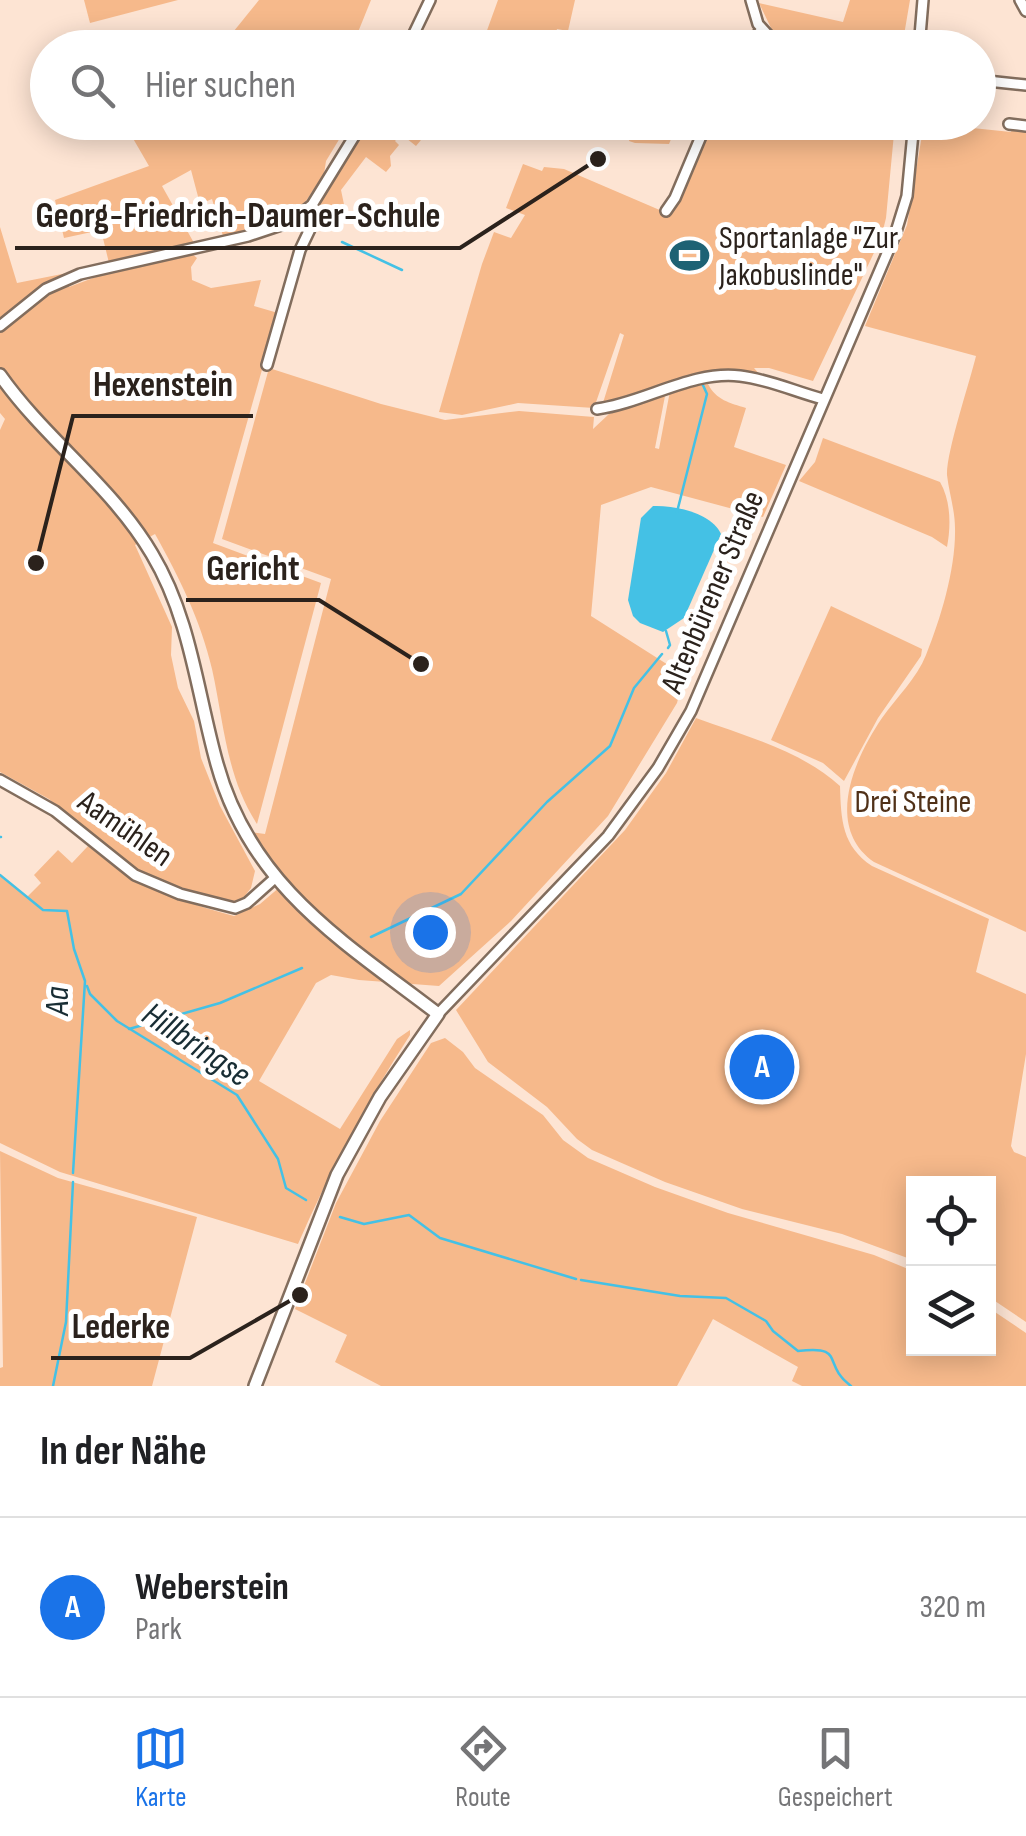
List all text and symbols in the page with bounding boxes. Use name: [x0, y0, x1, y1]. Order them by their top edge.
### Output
search box: [30, 30, 996, 140]
icon: search: [65, 58, 120, 113]
text: Hier suchen: [145, 63, 296, 108]
callout: Georg-Friedrich-Daumer-Schule: [15, 183, 460, 248]
text: Georg-Friedrich-Daumer-Schule: [35, 195, 441, 238]
place label: Sportanlage "Zur Jakobuslinde": [718, 219, 898, 295]
sports icon: Sportanlage "Zur Jakobuslinde": [668, 235, 710, 277]
callout: Hexenstein: [73, 351, 253, 416]
text: Hexenstein: [93, 364, 233, 407]
street label: Altenbürener Straße: [652, 485, 773, 700]
callout: Gericht: [186, 535, 319, 600]
text: Gericht: [206, 548, 300, 591]
street label: Aamühlen: [69, 782, 180, 876]
park label: Drei Steine: [855, 783, 971, 822]
your location: [405, 907, 456, 958]
water label: Aa: [36, 986, 79, 1018]
water label: Hillbringse: [134, 993, 259, 1097]
pin: A: [730, 1030, 794, 1104]
map controls: [906, 1176, 996, 1356]
button: locate: [906, 1176, 996, 1266]
button: layers: [906, 1266, 996, 1356]
callout: Lederke: [51, 1293, 190, 1358]
text: Lederke: [72, 1306, 170, 1349]
text: In der Nähe: [40, 1426, 207, 1477]
text: Weberstein: [135, 1565, 289, 1610]
text: A: [65, 1588, 80, 1627]
text: 320 m: [919, 1588, 986, 1627]
text: Park: [135, 1610, 182, 1649]
tab: Karte: [133, 1721, 188, 1814]
tab: Route: [455, 1721, 511, 1814]
tab: Gespeichert: [778, 1721, 893, 1814]

